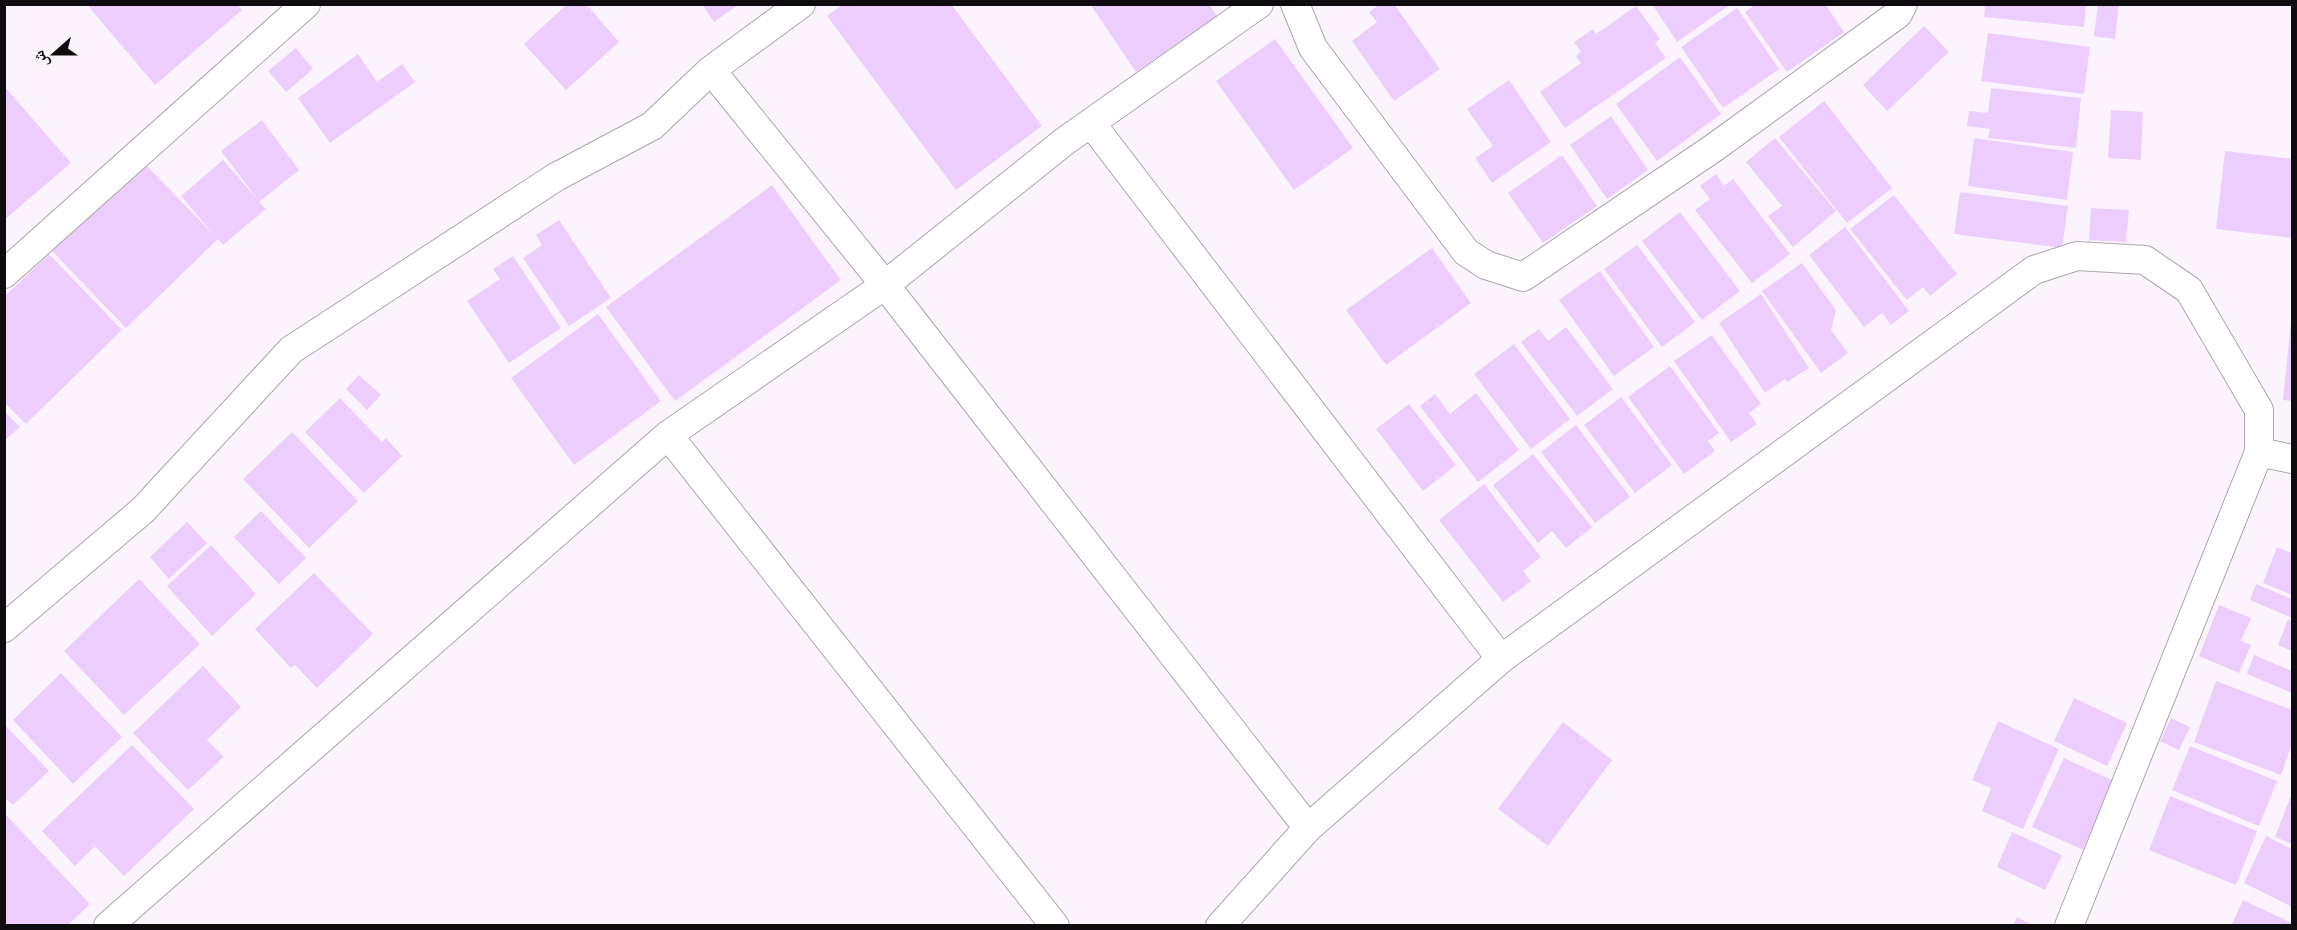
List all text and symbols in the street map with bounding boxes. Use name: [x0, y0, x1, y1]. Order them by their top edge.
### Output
north arrow: [24, 24, 84, 84]
text: ش: [28, 47, 54, 71]

